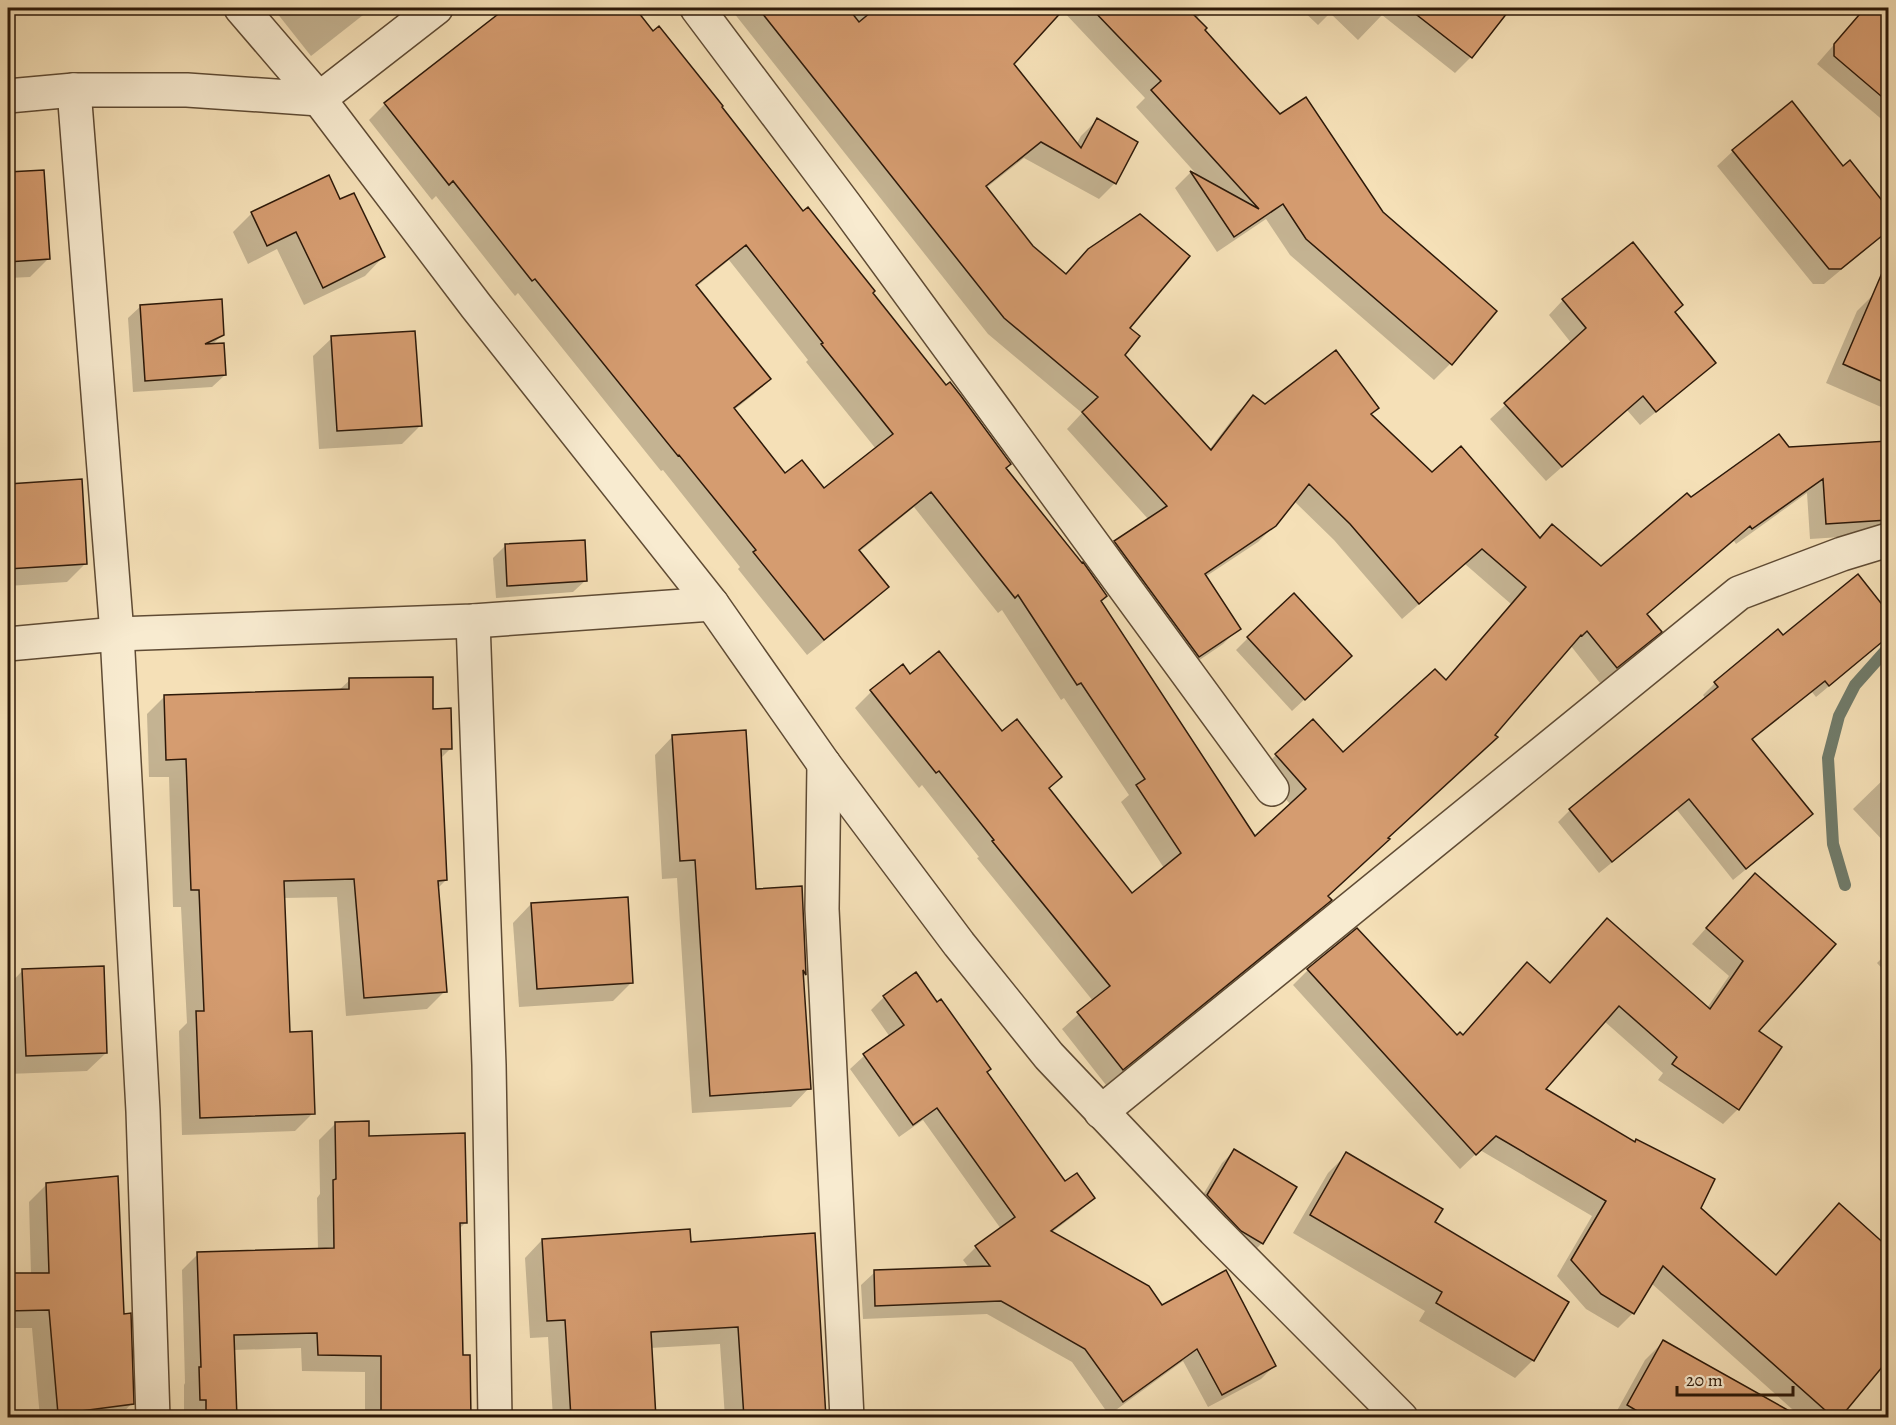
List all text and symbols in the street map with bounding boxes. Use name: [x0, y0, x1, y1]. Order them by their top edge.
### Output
scale bar: [1677, 1359, 1792, 1397]
text: 20 m: [1686, 1368, 1723, 1392]

